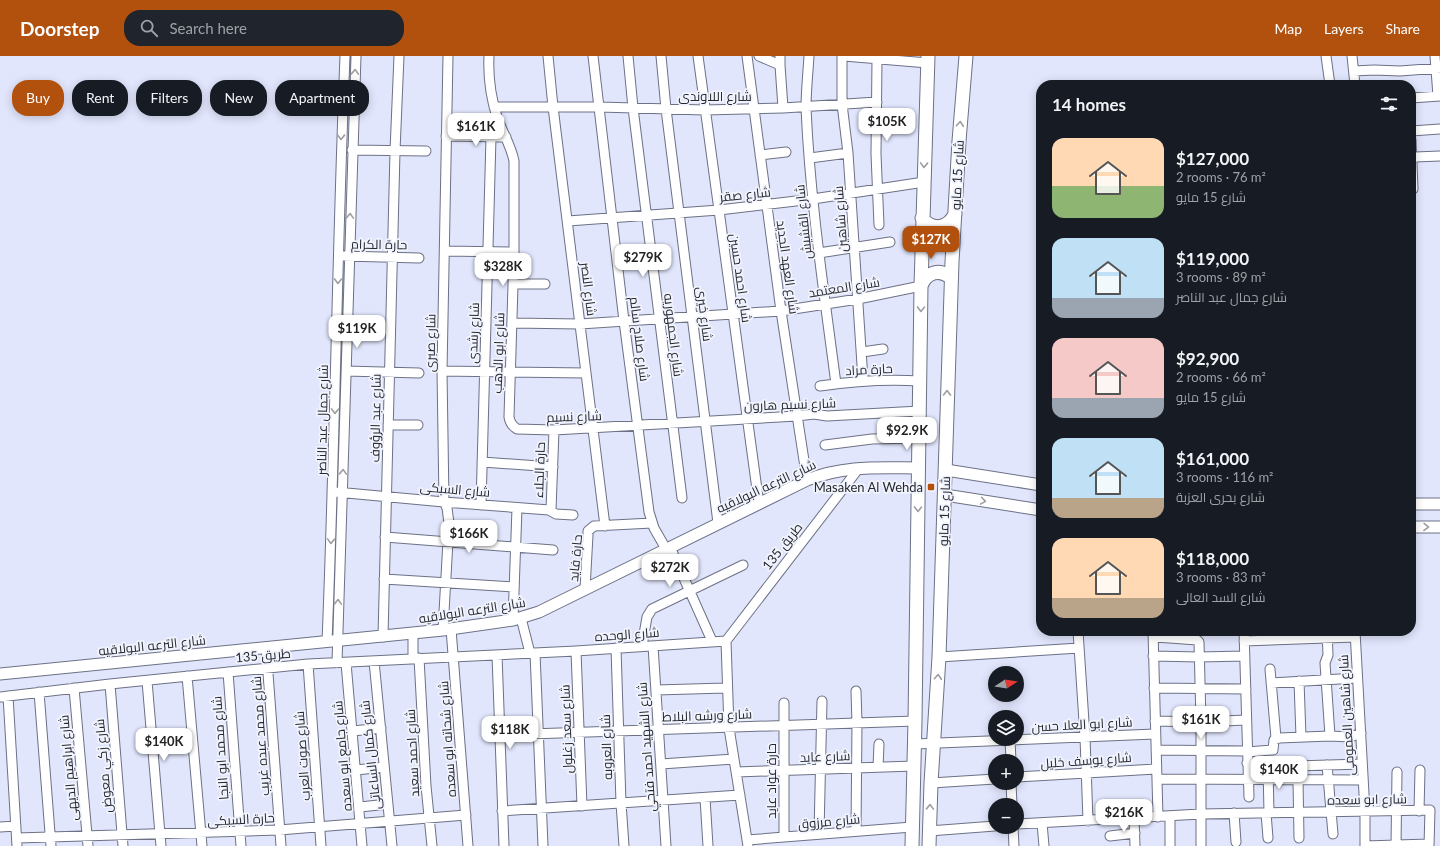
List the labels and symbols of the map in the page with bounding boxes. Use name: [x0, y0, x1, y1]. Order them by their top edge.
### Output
one-way arrow: [351, 69, 360, 75]
street label: شارع اللاوندى: [678, 88, 752, 105]
pin: $105K: [859, 108, 915, 142]
pin: $161K: [448, 113, 504, 147]
one-way arrow: [956, 121, 965, 127]
one-way arrow: [337, 134, 346, 140]
street label: شارع 15 مايو: [947, 140, 968, 210]
one-way arrow: [920, 162, 929, 168]
street label: شارع صقر: [718, 183, 771, 206]
street label: شارع القشيش: [791, 184, 816, 260]
street label: شارع شاهين: [830, 185, 851, 253]
one-way arrow: [346, 213, 355, 219]
street label: شارع العهد الجديد: [772, 219, 803, 315]
pin: $127K: [903, 226, 959, 260]
street label: شارع احمد حسين: [726, 233, 755, 324]
street label: حارة الكرام: [351, 236, 407, 254]
pin: $279K: [615, 244, 671, 278]
pin: $328K: [475, 253, 531, 287]
street label: شارع النصر: [577, 260, 600, 317]
street label: شارع المعتمد: [807, 273, 881, 302]
one-way arrow: [334, 278, 342, 284]
street label: شارع خيرى: [693, 286, 716, 342]
street label: شارع الجمهوريه: [660, 292, 687, 378]
street label: شارع صلاح سالم: [625, 296, 653, 383]
street label: شارع رشدى: [464, 302, 483, 364]
one-way arrow: [916, 306, 925, 312]
street label: شارع ابو الدهب: [489, 312, 508, 394]
street label: شارع صبرى: [421, 314, 440, 372]
pin: $119K: [329, 315, 385, 349]
street label: حارة مراد: [845, 360, 893, 378]
street label: شارع جمال عبد الناصر: [313, 364, 332, 477]
street label: شارع عبد الرؤوف: [366, 373, 385, 463]
one-way arrow: [943, 390, 952, 396]
street label: شارع نسيم هارون: [744, 394, 836, 416]
street label: شارع نسيم: [546, 407, 602, 427]
one-way arrow: [331, 408, 339, 414]
pin: $92.9K: [874, 417, 940, 451]
street label: حارة الجلاء: [530, 442, 548, 498]
street label: شارع الترعه البولاقيه: [714, 456, 819, 517]
one-way arrow: [338, 469, 347, 475]
street label: شارع 15 مايو: [935, 476, 954, 546]
street label: شارع السبكى: [419, 478, 491, 501]
place label: Masaken Al Wehda: [814, 479, 923, 495]
marker: Masaken Al Wehda: [926, 482, 936, 492]
one-way arrow: [980, 497, 987, 505]
one-way arrow: [914, 506, 922, 512]
street label: طريق 135: [759, 519, 805, 573]
pin: $166K: [441, 520, 497, 554]
one-way arrow: [1423, 523, 1429, 531]
street label: حارة فايد: [565, 534, 585, 582]
one-way arrow: [327, 538, 335, 544]
pin: $272K: [642, 554, 698, 588]
street label: شارع الترعه البولاقيه: [417, 594, 527, 627]
one-way arrow: [334, 599, 343, 605]
street label: شارع الوحده: [594, 624, 660, 645]
street label: شارع الترعه البولاقيه: [98, 631, 207, 660]
street label: طريق 135: [235, 645, 291, 665]
street label: شارع شاهين العمومى: [1335, 654, 1358, 776]
north arrow: [988, 666, 1024, 702]
one-way arrow: [933, 674, 942, 680]
street label: شارع محمد عبده غريب: [248, 676, 273, 796]
street label: شارع شحاته ابو سعده: [435, 680, 460, 798]
street label: شارع الشهيد احمد فتحي: [633, 681, 662, 813]
street label: شارع سعد زغلول: [556, 684, 577, 774]
street label: شارع محمد ابو النجا: [208, 695, 233, 801]
street label: شارع كمال الساعاتى: [356, 699, 385, 810]
street label: شارع جامع ابو سعده: [329, 700, 356, 812]
street label: شارع ورشه البلاط: [662, 705, 752, 726]
pin: $161K: [1173, 706, 1229, 740]
street label: شارع احمد سعيد: [402, 709, 423, 797]
street label: شارع صوت العرب: [291, 711, 314, 801]
street label: شارع ابو العلا حسن: [1031, 713, 1133, 736]
street label: شارع ابراهيم الديهى: [55, 714, 83, 822]
street label: شارع العروبه: [597, 714, 616, 780]
pin: $118K: [482, 716, 538, 750]
street label: شارع زكي معوض: [91, 718, 118, 814]
pin: $140K: [136, 728, 192, 762]
street label: حارة عواد عايد: [763, 743, 779, 819]
street label: شارع عايد: [800, 747, 851, 766]
street label: شارع يوسف خليل: [1040, 749, 1132, 772]
pin: $140K: [1251, 756, 1307, 790]
street label: شارع ابو سعده: [1327, 790, 1407, 809]
pin: $216K: [1096, 799, 1152, 833]
one-way arrow: [926, 804, 934, 810]
street label: حارة السبكى: [207, 809, 275, 829]
street label: شارع مرزوق: [797, 810, 861, 833]

